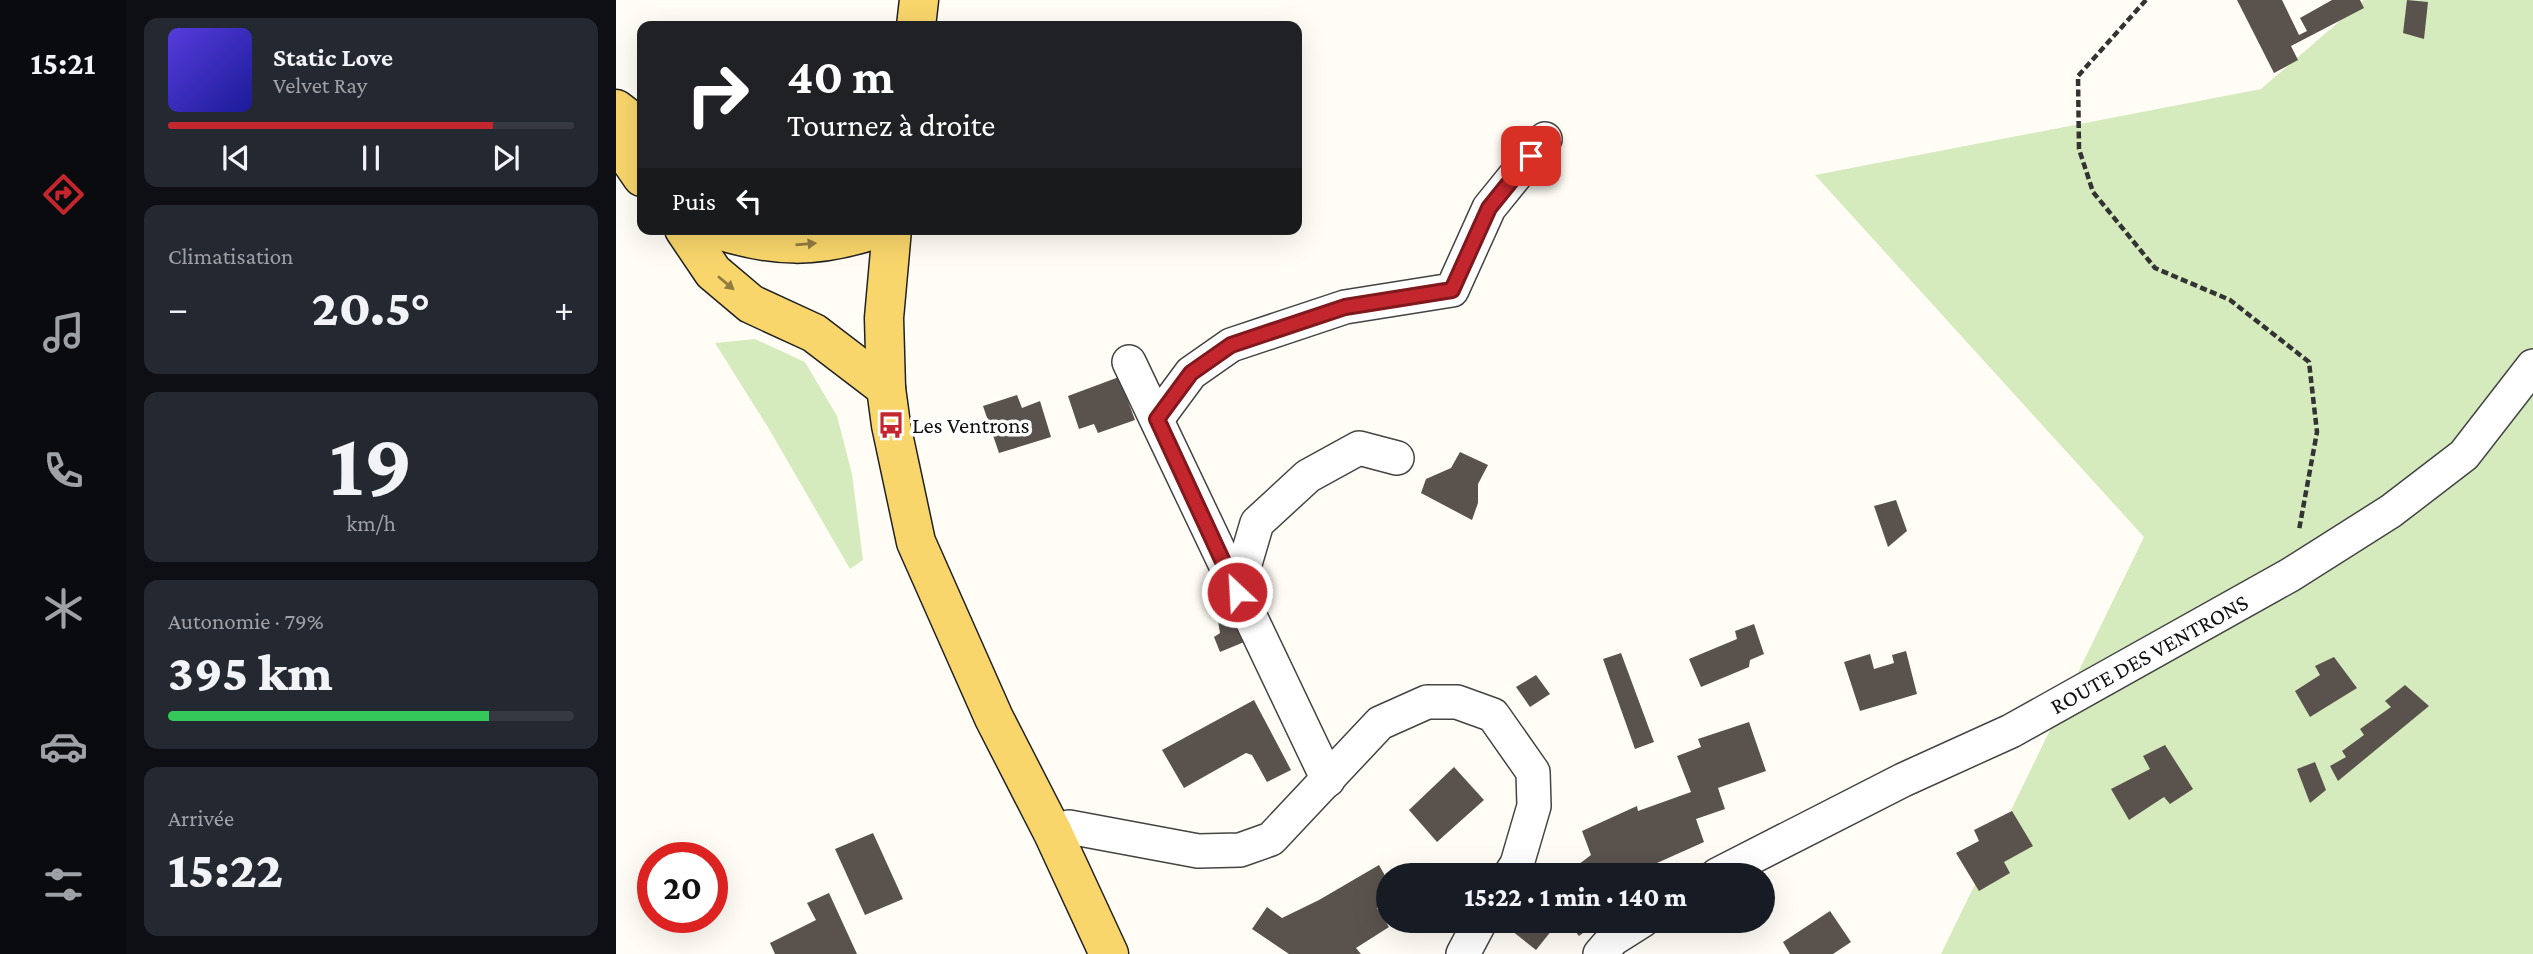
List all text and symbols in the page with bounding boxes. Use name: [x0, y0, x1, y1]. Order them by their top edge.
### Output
text: Static Love: [273, 43, 393, 72]
text: 15:21: [31, 45, 95, 81]
icon: right: [672, 49, 763, 140]
text: 40 m: [787, 49, 894, 104]
text: Velvet Ray: [273, 72, 367, 98]
text: Tournez à droite: [787, 107, 995, 143]
pin: [1501, 126, 1561, 186]
icon: arrive: [1512, 137, 1550, 175]
icon: previous: [217, 139, 255, 177]
icon: pause: [352, 139, 390, 177]
icon: next: [487, 139, 525, 177]
icon: directions: [39, 170, 88, 219]
icon: left: [730, 182, 768, 220]
text: Puis: [672, 187, 716, 216]
one-way arrow: [795, 238, 817, 249]
text: Climatisation: [168, 243, 293, 269]
one-way arrow: [717, 275, 735, 291]
text: 20.5°: [311, 278, 431, 336]
text: −: [168, 287, 188, 329]
text: +: [554, 287, 574, 329]
icon: music: [39, 308, 88, 357]
bus stop icon: Les Ventrons: [876, 410, 906, 440]
place label: Les Ventrons: [912, 412, 1030, 438]
text: 19: [329, 413, 413, 515]
icon: phone: [39, 446, 88, 495]
text: km/h: [346, 510, 396, 536]
position arrow: [1200, 555, 1274, 629]
icon: climate: [39, 584, 88, 633]
street label: ROUTE DES VENTRONS: [2046, 589, 2252, 719]
text: Autonomie · 79%: [168, 608, 324, 634]
text: 395 km: [168, 643, 332, 701]
icon: car: [39, 722, 88, 771]
text: Arrivée: [168, 805, 234, 831]
text: 15:22: [168, 840, 283, 898]
speed limit sign: 20: [637, 842, 728, 933]
icon: filters: [39, 860, 88, 909]
text: 15:22 · 1 min · 140 m: [1464, 883, 1687, 912]

